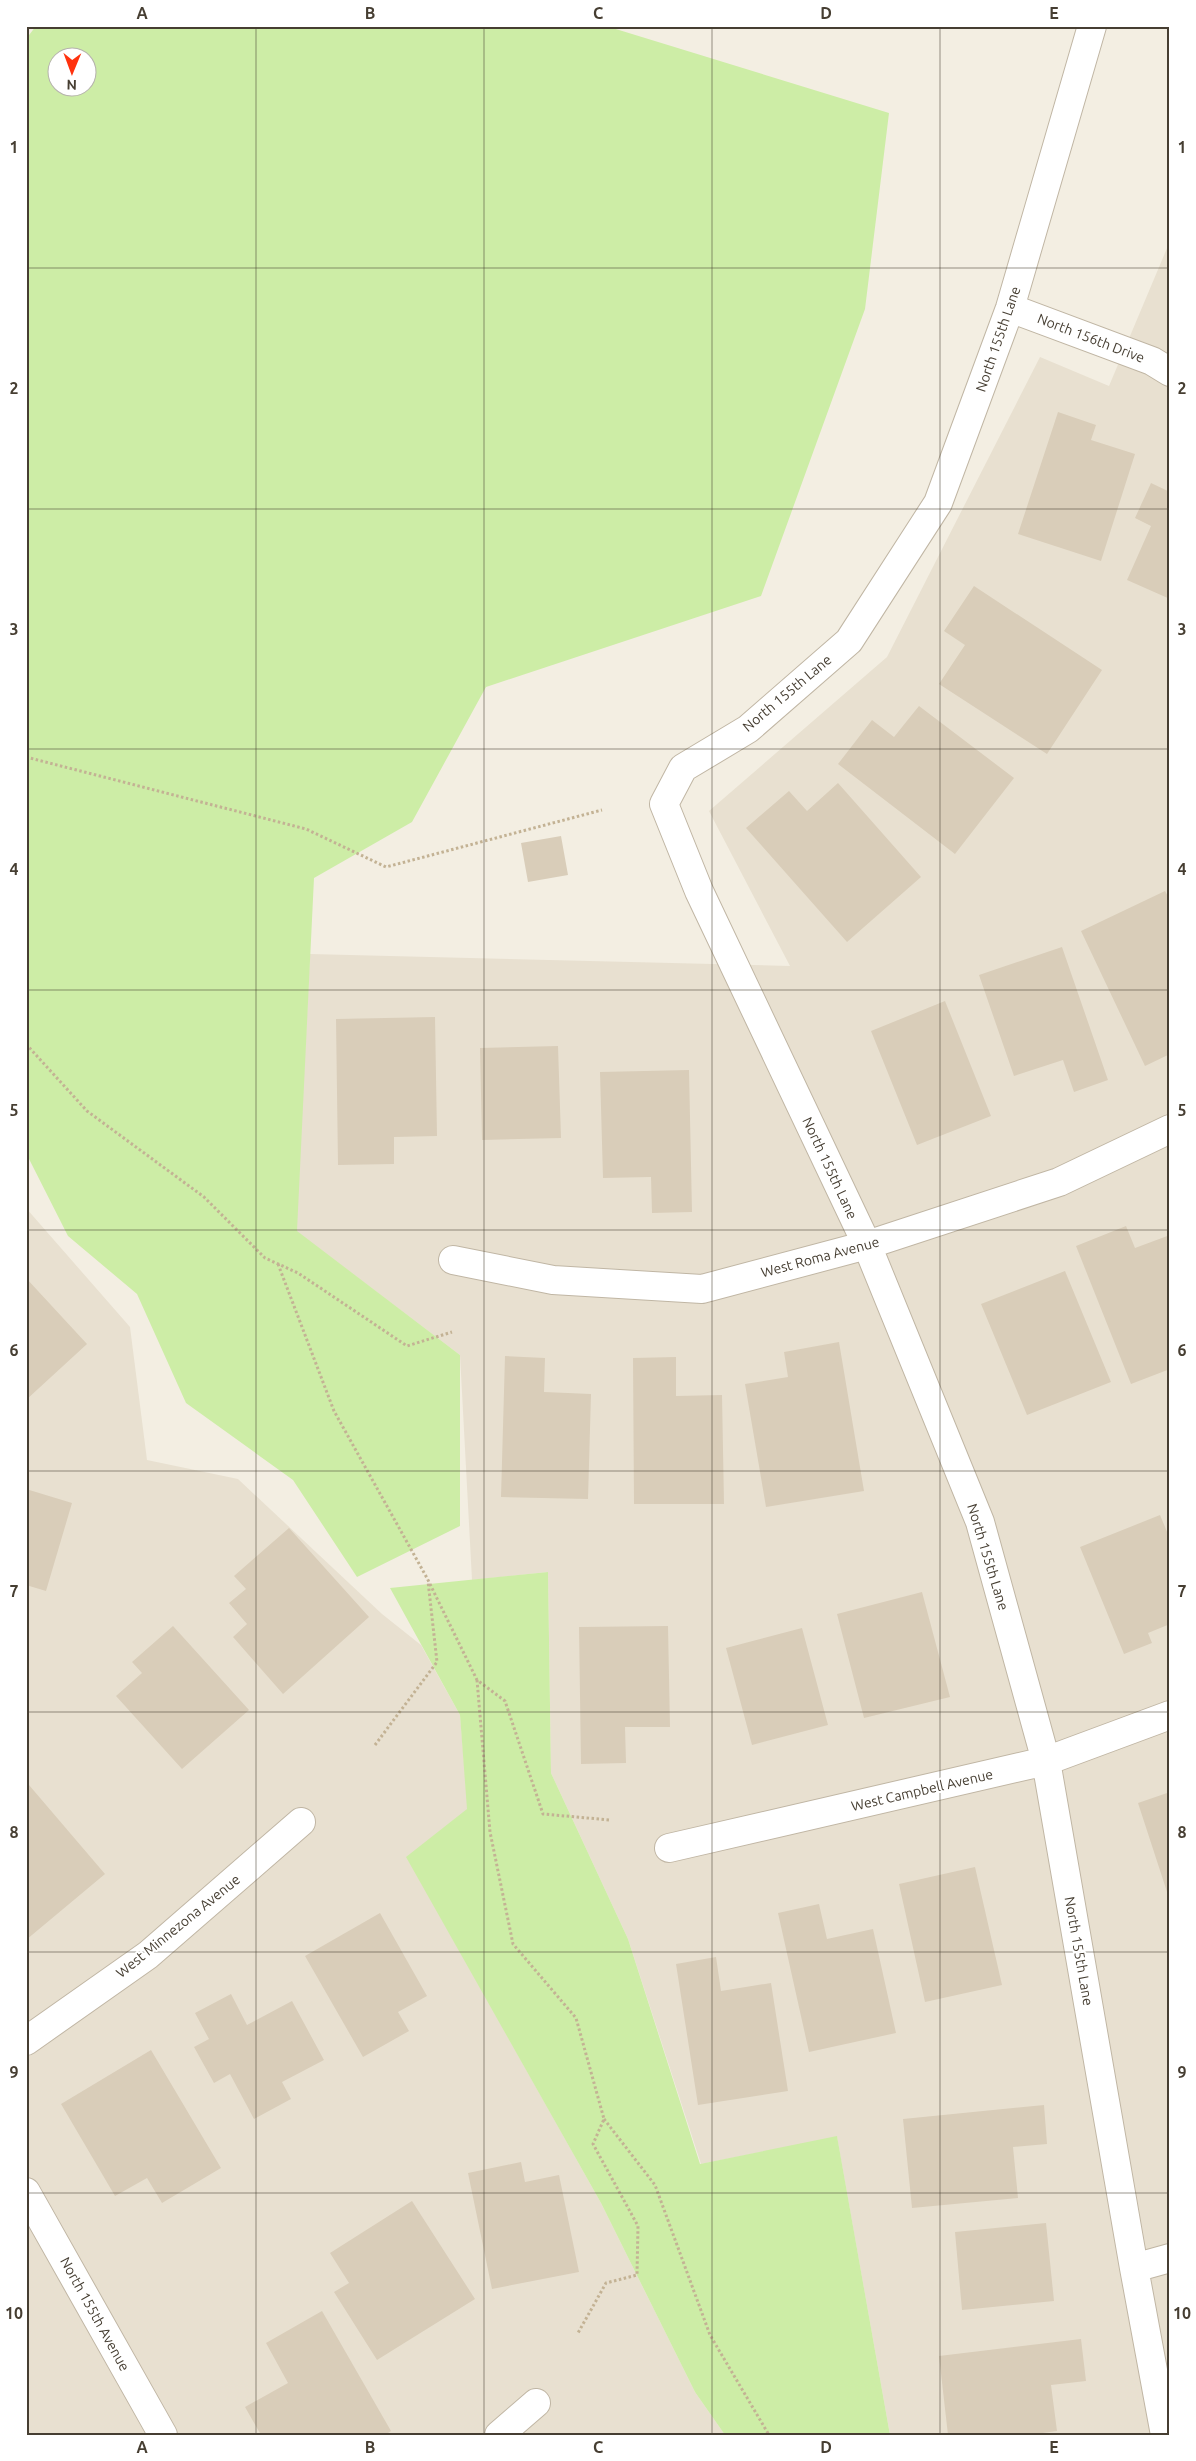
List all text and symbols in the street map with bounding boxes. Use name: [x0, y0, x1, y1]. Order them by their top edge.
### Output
text: A: [136, 4, 148, 22]
text: B: [365, 4, 375, 22]
text: C: [593, 4, 603, 22]
text: D: [820, 4, 832, 22]
text: E: [1049, 4, 1059, 22]
north arrow: [48, 48, 98, 98]
text: N: [66, 77, 77, 93]
text: 1: [9, 138, 19, 156]
text: 1: [1177, 138, 1187, 156]
street label: North 155th Lane: [972, 284, 1024, 394]
street label: North 156th Drive: [1035, 310, 1147, 366]
text: 2: [9, 379, 19, 397]
text: 2: [1177, 379, 1187, 397]
text: 3: [9, 620, 19, 638]
text: 3: [1177, 620, 1187, 638]
street label: North 155th Lane: [739, 651, 835, 735]
text: 4: [9, 860, 19, 878]
text: 4: [1177, 860, 1187, 878]
text: 5: [9, 1101, 19, 1119]
text: 5: [1177, 1101, 1187, 1119]
street label: North 155th Lane: [799, 1114, 861, 1222]
street label: West Roma Avenue: [759, 1234, 881, 1280]
text: 6: [9, 1341, 19, 1359]
text: 6: [1177, 1341, 1187, 1359]
street label: North 155th Lane: [964, 1502, 1012, 1612]
text: 7: [9, 1582, 19, 1600]
text: 7: [1177, 1582, 1187, 1600]
street label: West Campbell Avenue: [850, 1766, 994, 1814]
text: 8: [9, 1823, 19, 1841]
text: 8: [1177, 1823, 1187, 1841]
street label: West Minnezona Avenue: [113, 1871, 243, 1981]
street label: North 155th Lane: [1062, 1895, 1096, 2007]
text: 9: [9, 2063, 19, 2081]
text: 9: [1177, 2063, 1187, 2081]
street label: North 155th Avenue: [57, 2254, 133, 2374]
text: 10: [5, 2304, 23, 2322]
text: 10: [1173, 2304, 1191, 2322]
text: A: [136, 2438, 148, 2456]
text: B: [365, 2438, 375, 2456]
text: C: [593, 2438, 603, 2456]
text: D: [820, 2438, 832, 2456]
text: E: [1049, 2438, 1059, 2456]

